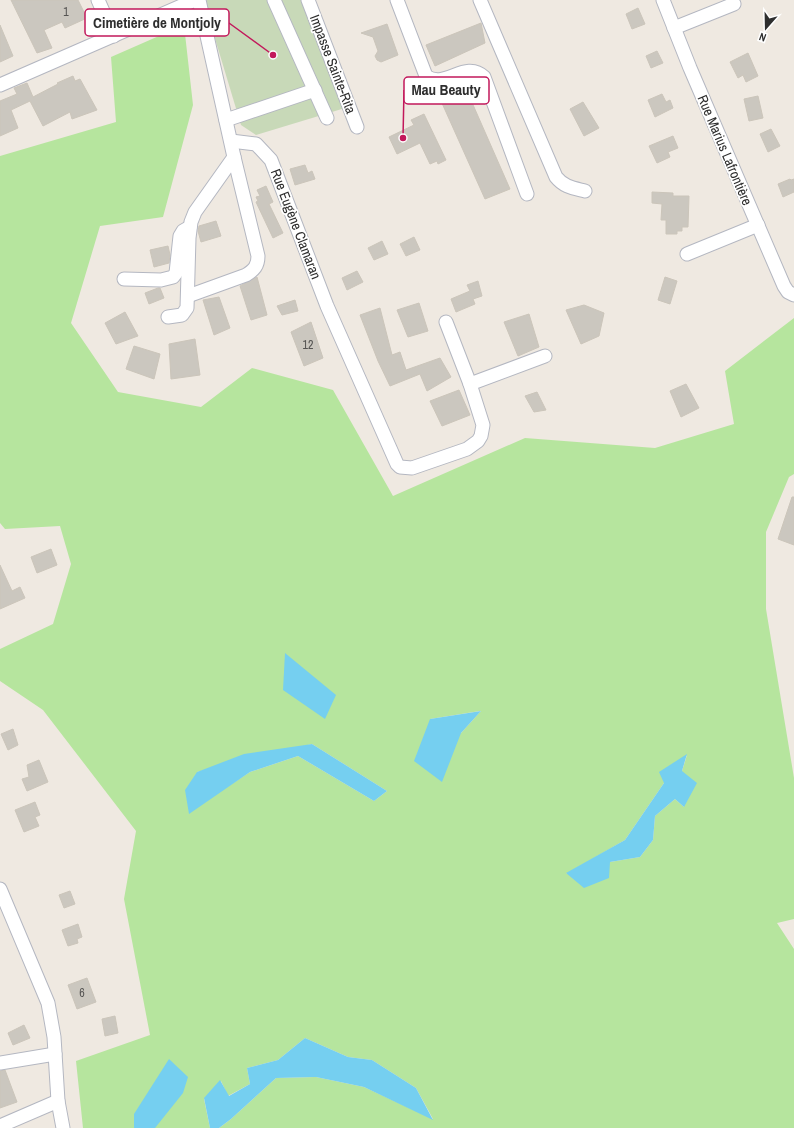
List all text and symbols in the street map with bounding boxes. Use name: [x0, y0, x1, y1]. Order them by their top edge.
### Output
house number: 1: [63, 4, 69, 20]
north arrow: [746, 8, 786, 48]
callout: Cimetière de Montjoly: [85, 9, 229, 36]
text: Cimetière de Montjoly: [93, 12, 221, 33]
street label: Impasse Sainte-Rita: [306, 12, 360, 117]
text: N: [757, 30, 768, 45]
callout: Mau Beauty: [404, 77, 489, 104]
text: Mau Beauty: [411, 79, 481, 100]
street label: Rue Marius Lafrontière: [694, 92, 756, 208]
street label: Rue Eugène Clamaran: [267, 166, 325, 282]
house number: 12: [303, 337, 313, 353]
house number: 6: [79, 985, 85, 1001]

